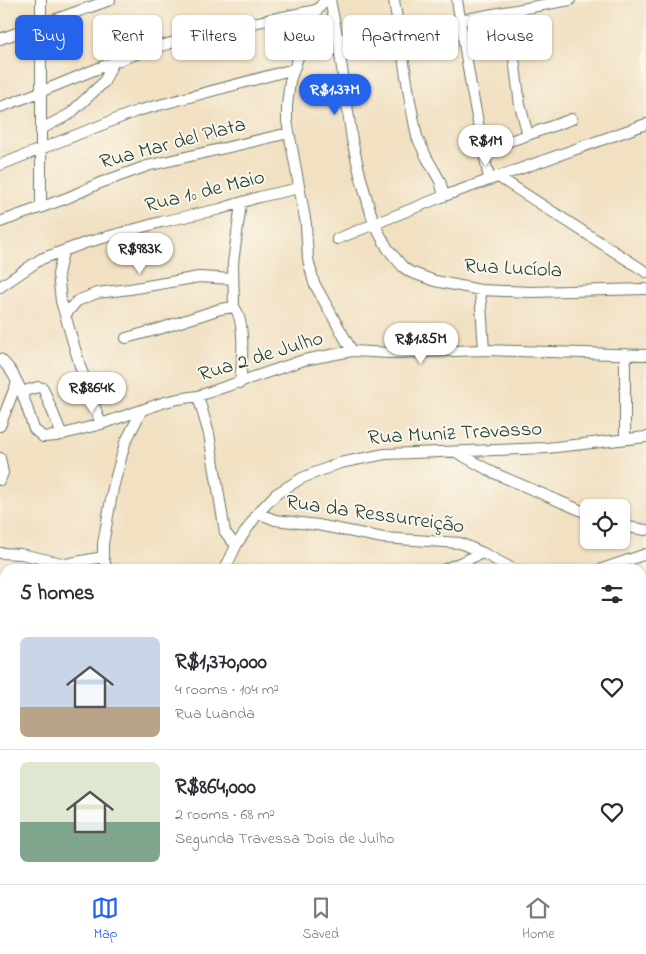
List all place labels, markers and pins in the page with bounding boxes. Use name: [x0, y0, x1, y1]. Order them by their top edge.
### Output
pin: R$1.37M: [289, 74, 381, 116]
pin: R$1M: [456, 124, 516, 167]
pin: R$983K: [99, 232, 181, 275]
pin: R$1.85M: [375, 322, 467, 365]
pin: R$864K: [51, 372, 133, 414]

